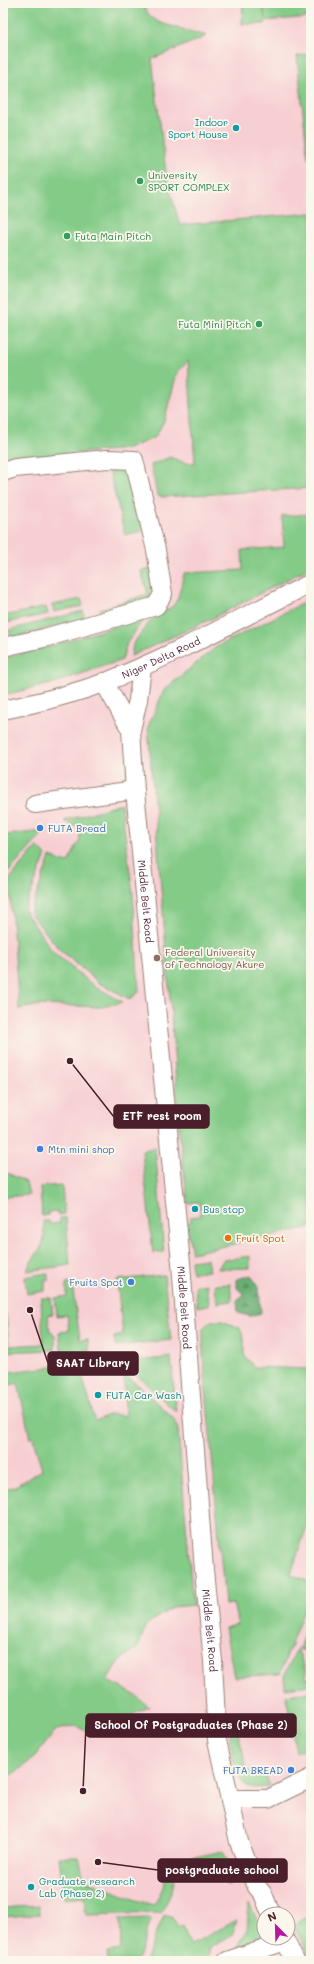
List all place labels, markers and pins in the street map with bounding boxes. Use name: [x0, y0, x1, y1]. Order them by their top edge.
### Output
place label: Indoor Sport House: [168, 115, 228, 141]
marker: Indoor Sport House: [231, 123, 241, 133]
place label: University SPORT COMPLEX: [148, 168, 230, 194]
marker: University SPORT COMPLEX: [135, 176, 145, 186]
place label: Futa Main Pitch: [75, 229, 151, 243]
marker: Futa Main Pitch: [62, 231, 72, 241]
place label: Futa Mini Pitch: [178, 317, 251, 331]
marker: Futa Mini Pitch: [254, 319, 264, 329]
place label: FUTA Bread: [48, 821, 106, 835]
marker: FUTA Bread: [35, 823, 45, 833]
place label: Federal University of Technology Akure: [165, 945, 264, 971]
marker: Federal University of Technology Akure: [152, 953, 162, 963]
callout: ETF rest room: [114, 1105, 209, 1128]
place label: Mtn mini shop: [48, 1142, 115, 1156]
marker: Mtn mini shop: [35, 1144, 45, 1154]
place label: Bus stop: [203, 1202, 244, 1216]
marker: Bus stop: [190, 1204, 200, 1214]
place label: Fruit Spot: [236, 1231, 285, 1245]
marker: Fruit Spot: [223, 1233, 233, 1243]
place label: Fruits Spot: [69, 1275, 123, 1289]
marker: Fruits Spot: [126, 1277, 136, 1287]
callout: SAAT Library: [48, 1352, 138, 1375]
place label: FUTA Car Wash: [106, 1388, 181, 1402]
marker: FUTA Car Wash: [93, 1390, 103, 1400]
callout: School Of Postgraduates (Phase 2): [86, 1714, 296, 1737]
place label: FUTA BREAD: [223, 1763, 283, 1777]
marker: FUTA BREAD: [286, 1765, 296, 1775]
callout: postgraduate school: [158, 1859, 287, 1882]
place label: Graduate research Lab (Phase 2): [39, 1874, 135, 1900]
marker: Graduate research Lab (Phase 2): [26, 1882, 36, 1892]

